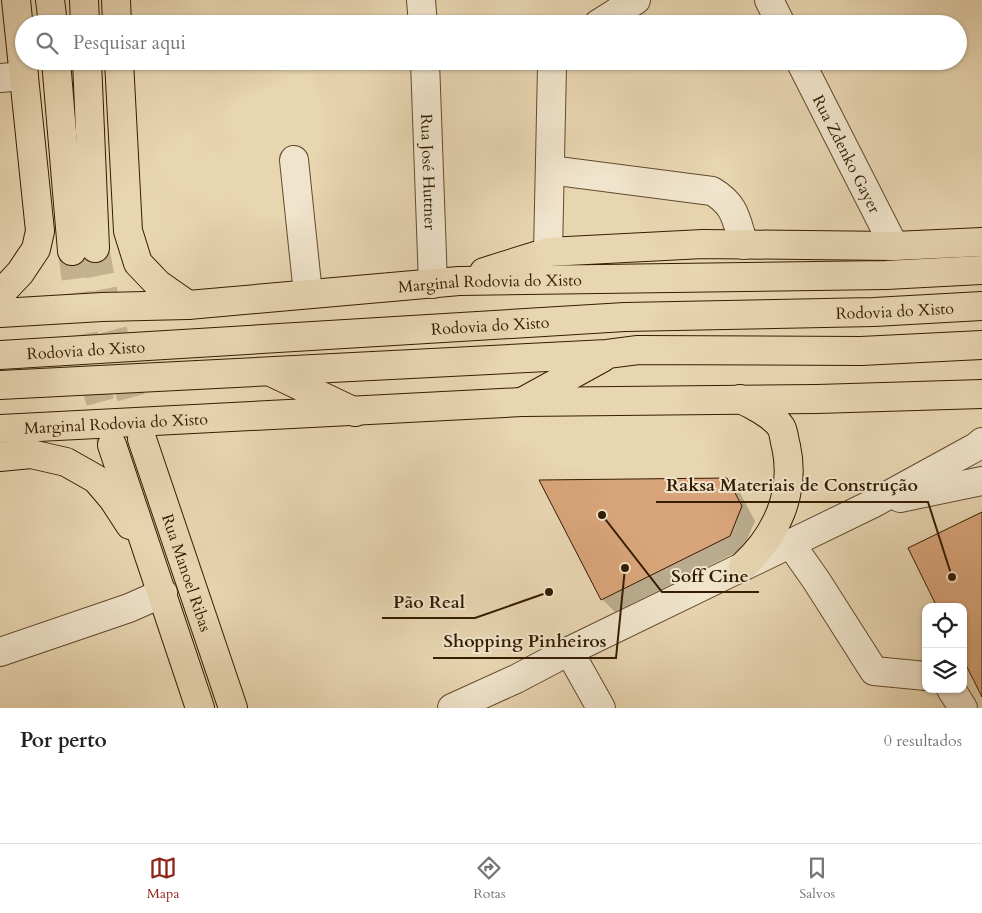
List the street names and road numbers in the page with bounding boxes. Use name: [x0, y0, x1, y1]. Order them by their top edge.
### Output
street label: Rua Zdenko Gayer: [807, 91, 886, 217]
street label: Rua José Huttner: [415, 113, 441, 231]
street label: Marginal Rodovia do Xisto: [397, 269, 582, 298]
street label: Rodovia do Xisto: [835, 298, 955, 325]
street label: Rodovia do Xisto: [430, 312, 550, 341]
street label: Rodovia do Xisto: [26, 336, 146, 365]
street label: Marginal Rodovia do Xisto: [23, 408, 209, 440]
street label: Rua Manoel Ribas: [156, 511, 216, 635]

